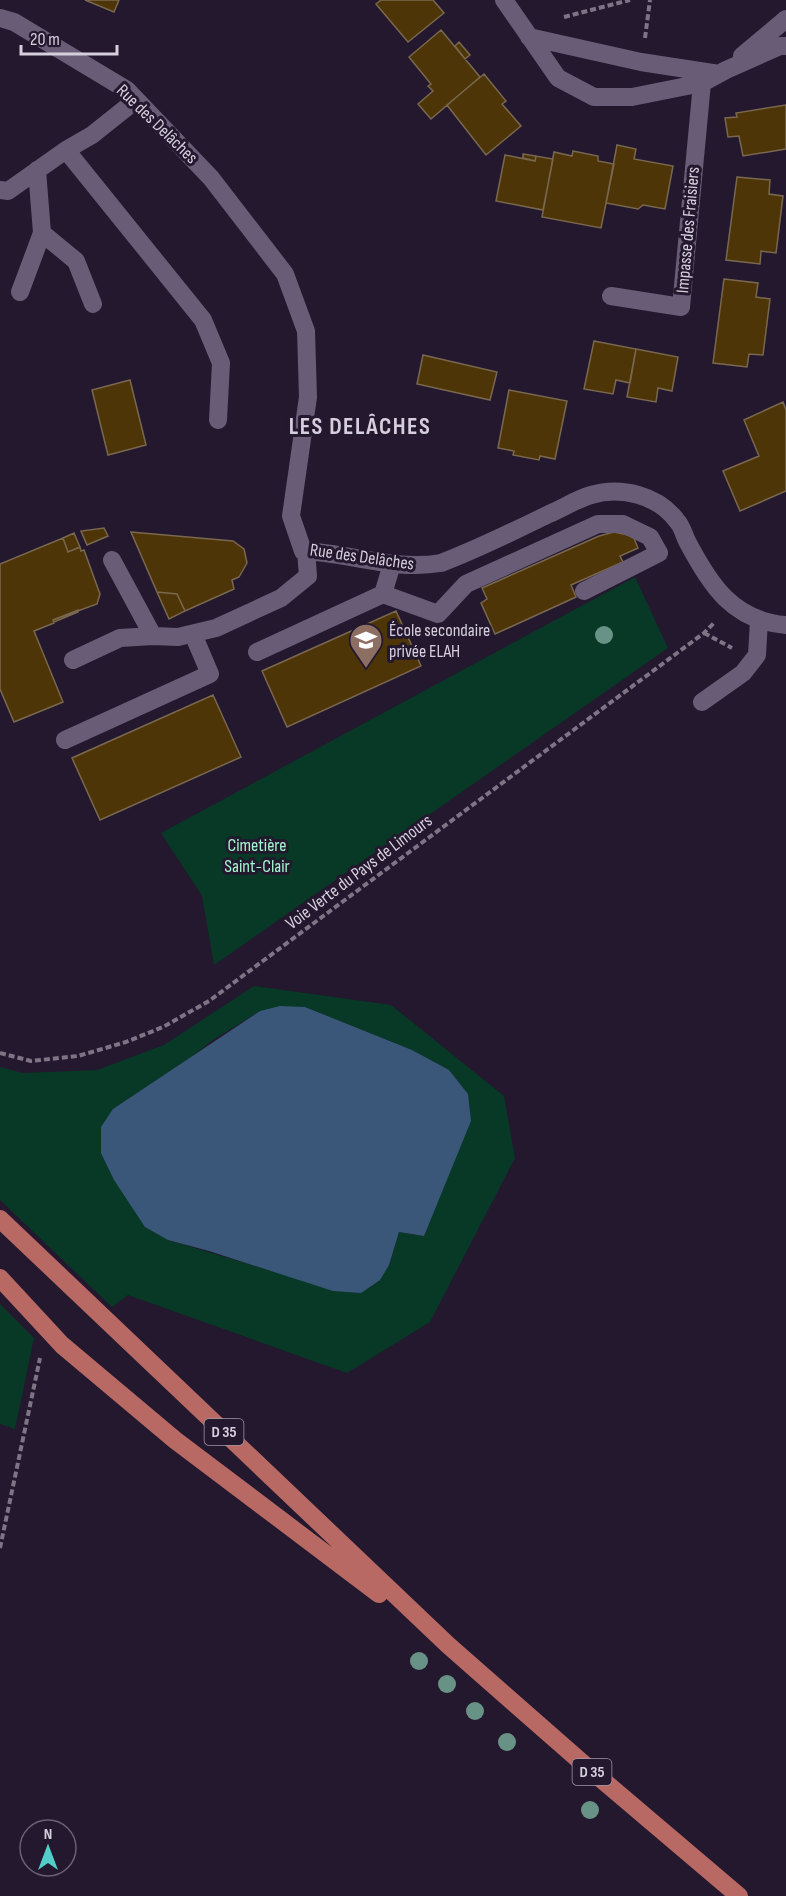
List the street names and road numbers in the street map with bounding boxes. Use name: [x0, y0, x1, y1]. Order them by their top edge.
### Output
street label: Rue des Delâches: [112, 80, 202, 168]
street label: Impasse des Fraisiers: [672, 166, 704, 294]
street label: Rue des Delâches: [309, 539, 415, 575]
street label: Voie Verte du Pays de Limours: [282, 810, 436, 934]
road number: D 35: [204, 1419, 244, 1445]
road number: D 35: [572, 1759, 612, 1785]

